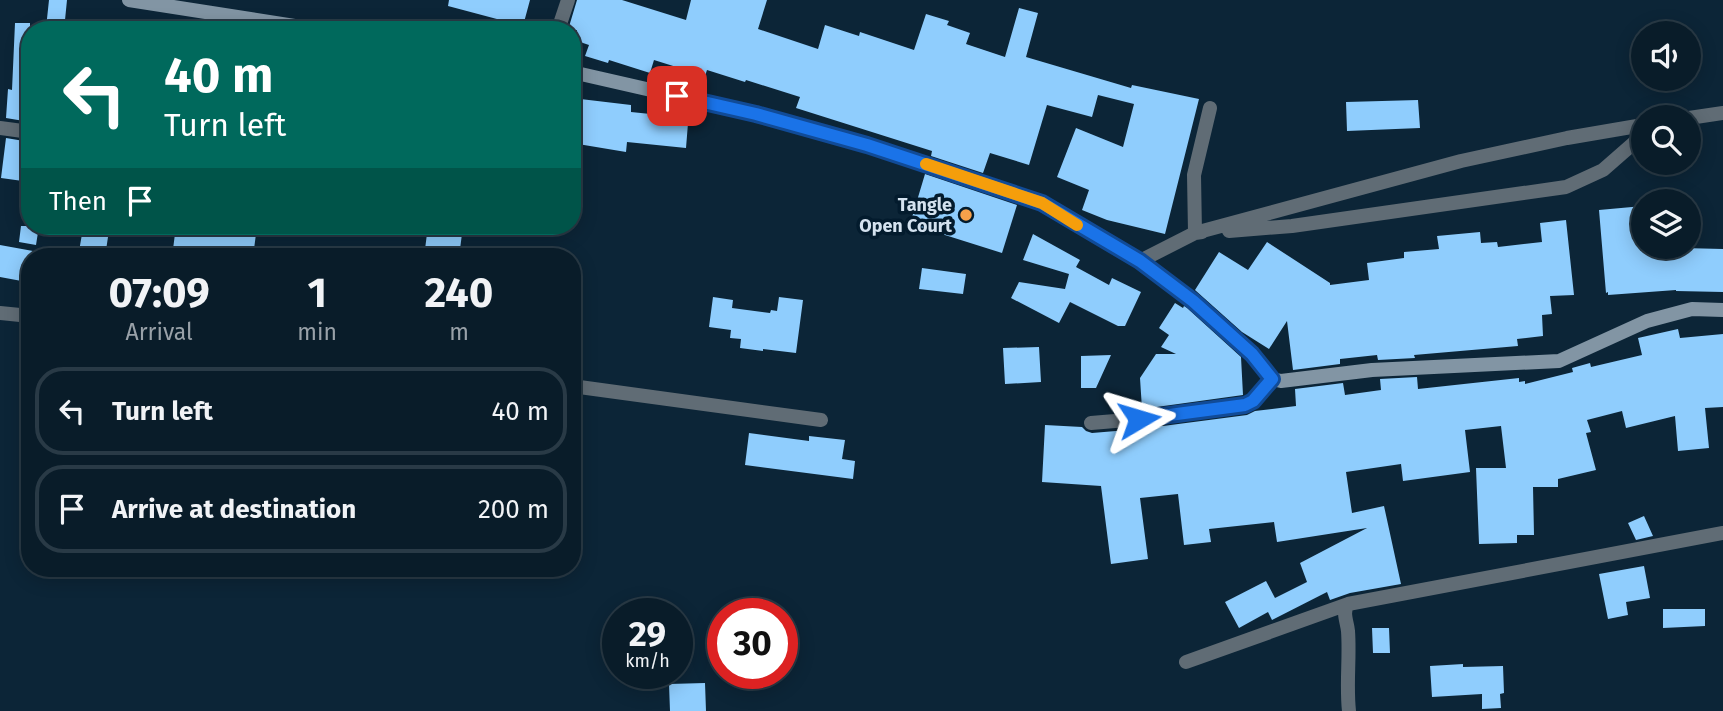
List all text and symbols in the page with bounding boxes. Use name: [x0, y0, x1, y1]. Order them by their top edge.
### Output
map controls: [1631, 21, 1701, 259]
button: sound: [1631, 21, 1701, 91]
text: 40 m: [164, 46, 273, 105]
icon: left: [49, 49, 140, 140]
pin: [647, 66, 707, 126]
icon: arrive: [658, 77, 696, 115]
button: search: [1631, 105, 1701, 175]
text: Turn left: [164, 106, 286, 144]
icon: arrive: [121, 182, 159, 220]
text: Then: [49, 186, 107, 217]
button: layers: [1631, 189, 1701, 259]
place label: Tangle Open Court: [859, 194, 953, 237]
marker: Tangle Open Court: [958, 207, 974, 223]
text: 07:09: [109, 268, 210, 318]
text: 1: [307, 268, 327, 318]
text: 240: [425, 268, 493, 318]
text: Arrival: [125, 318, 193, 346]
text: min: [297, 318, 337, 346]
text: m: [449, 318, 469, 346]
position arrow: [1102, 382, 1176, 456]
icon: left: [53, 392, 91, 430]
text: Turn left: [112, 396, 213, 427]
text: 40 m: [491, 396, 549, 427]
icon: arrive: [53, 490, 91, 528]
text: Arrive at destination: [112, 494, 356, 525]
text: 200 m: [478, 494, 549, 525]
speed limit sign: 30: [707, 598, 798, 689]
text: 29: [629, 613, 666, 655]
text: km/h: [625, 650, 670, 672]

